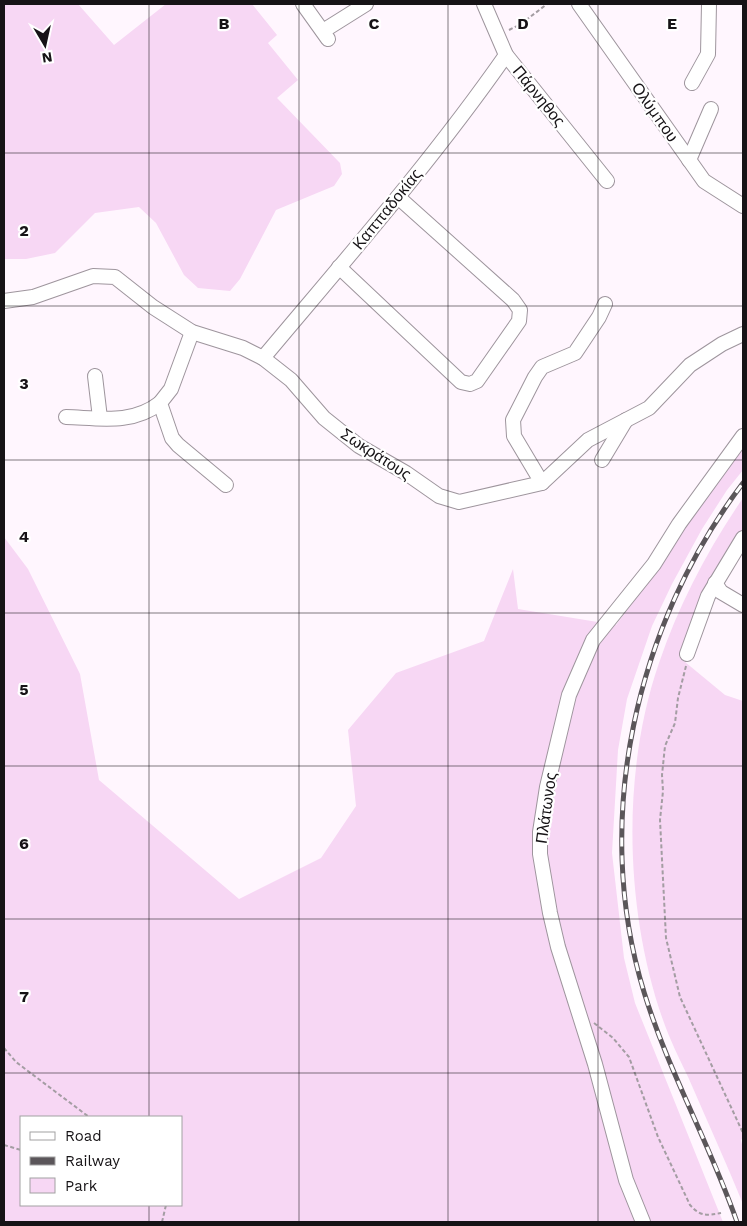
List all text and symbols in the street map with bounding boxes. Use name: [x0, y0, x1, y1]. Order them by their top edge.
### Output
text: B: [219, 14, 230, 33]
text: C: [369, 14, 380, 33]
text: D: [517, 14, 529, 33]
text: E: [667, 14, 677, 33]
north arrow: [20, 20, 70, 70]
text: N: [41, 49, 53, 67]
street label: Πάρνηθος: [509, 62, 569, 130]
street label: Ολύμπου: [628, 79, 682, 145]
street label: Καππαδοκίας: [349, 164, 426, 253]
text: 2: [19, 221, 29, 240]
text: 3: [19, 374, 29, 393]
street label: Σωκράτους: [337, 424, 415, 484]
text: 4: [19, 527, 29, 546]
text: 5: [19, 680, 29, 699]
street label: Πλάτωνος: [532, 771, 560, 845]
text: 6: [19, 834, 29, 853]
text: 7: [19, 987, 29, 1006]
legend: [20, 1116, 182, 1206]
text: Road: [65, 1127, 102, 1145]
text: Railway: [65, 1152, 120, 1170]
text: Park: [65, 1177, 98, 1195]

